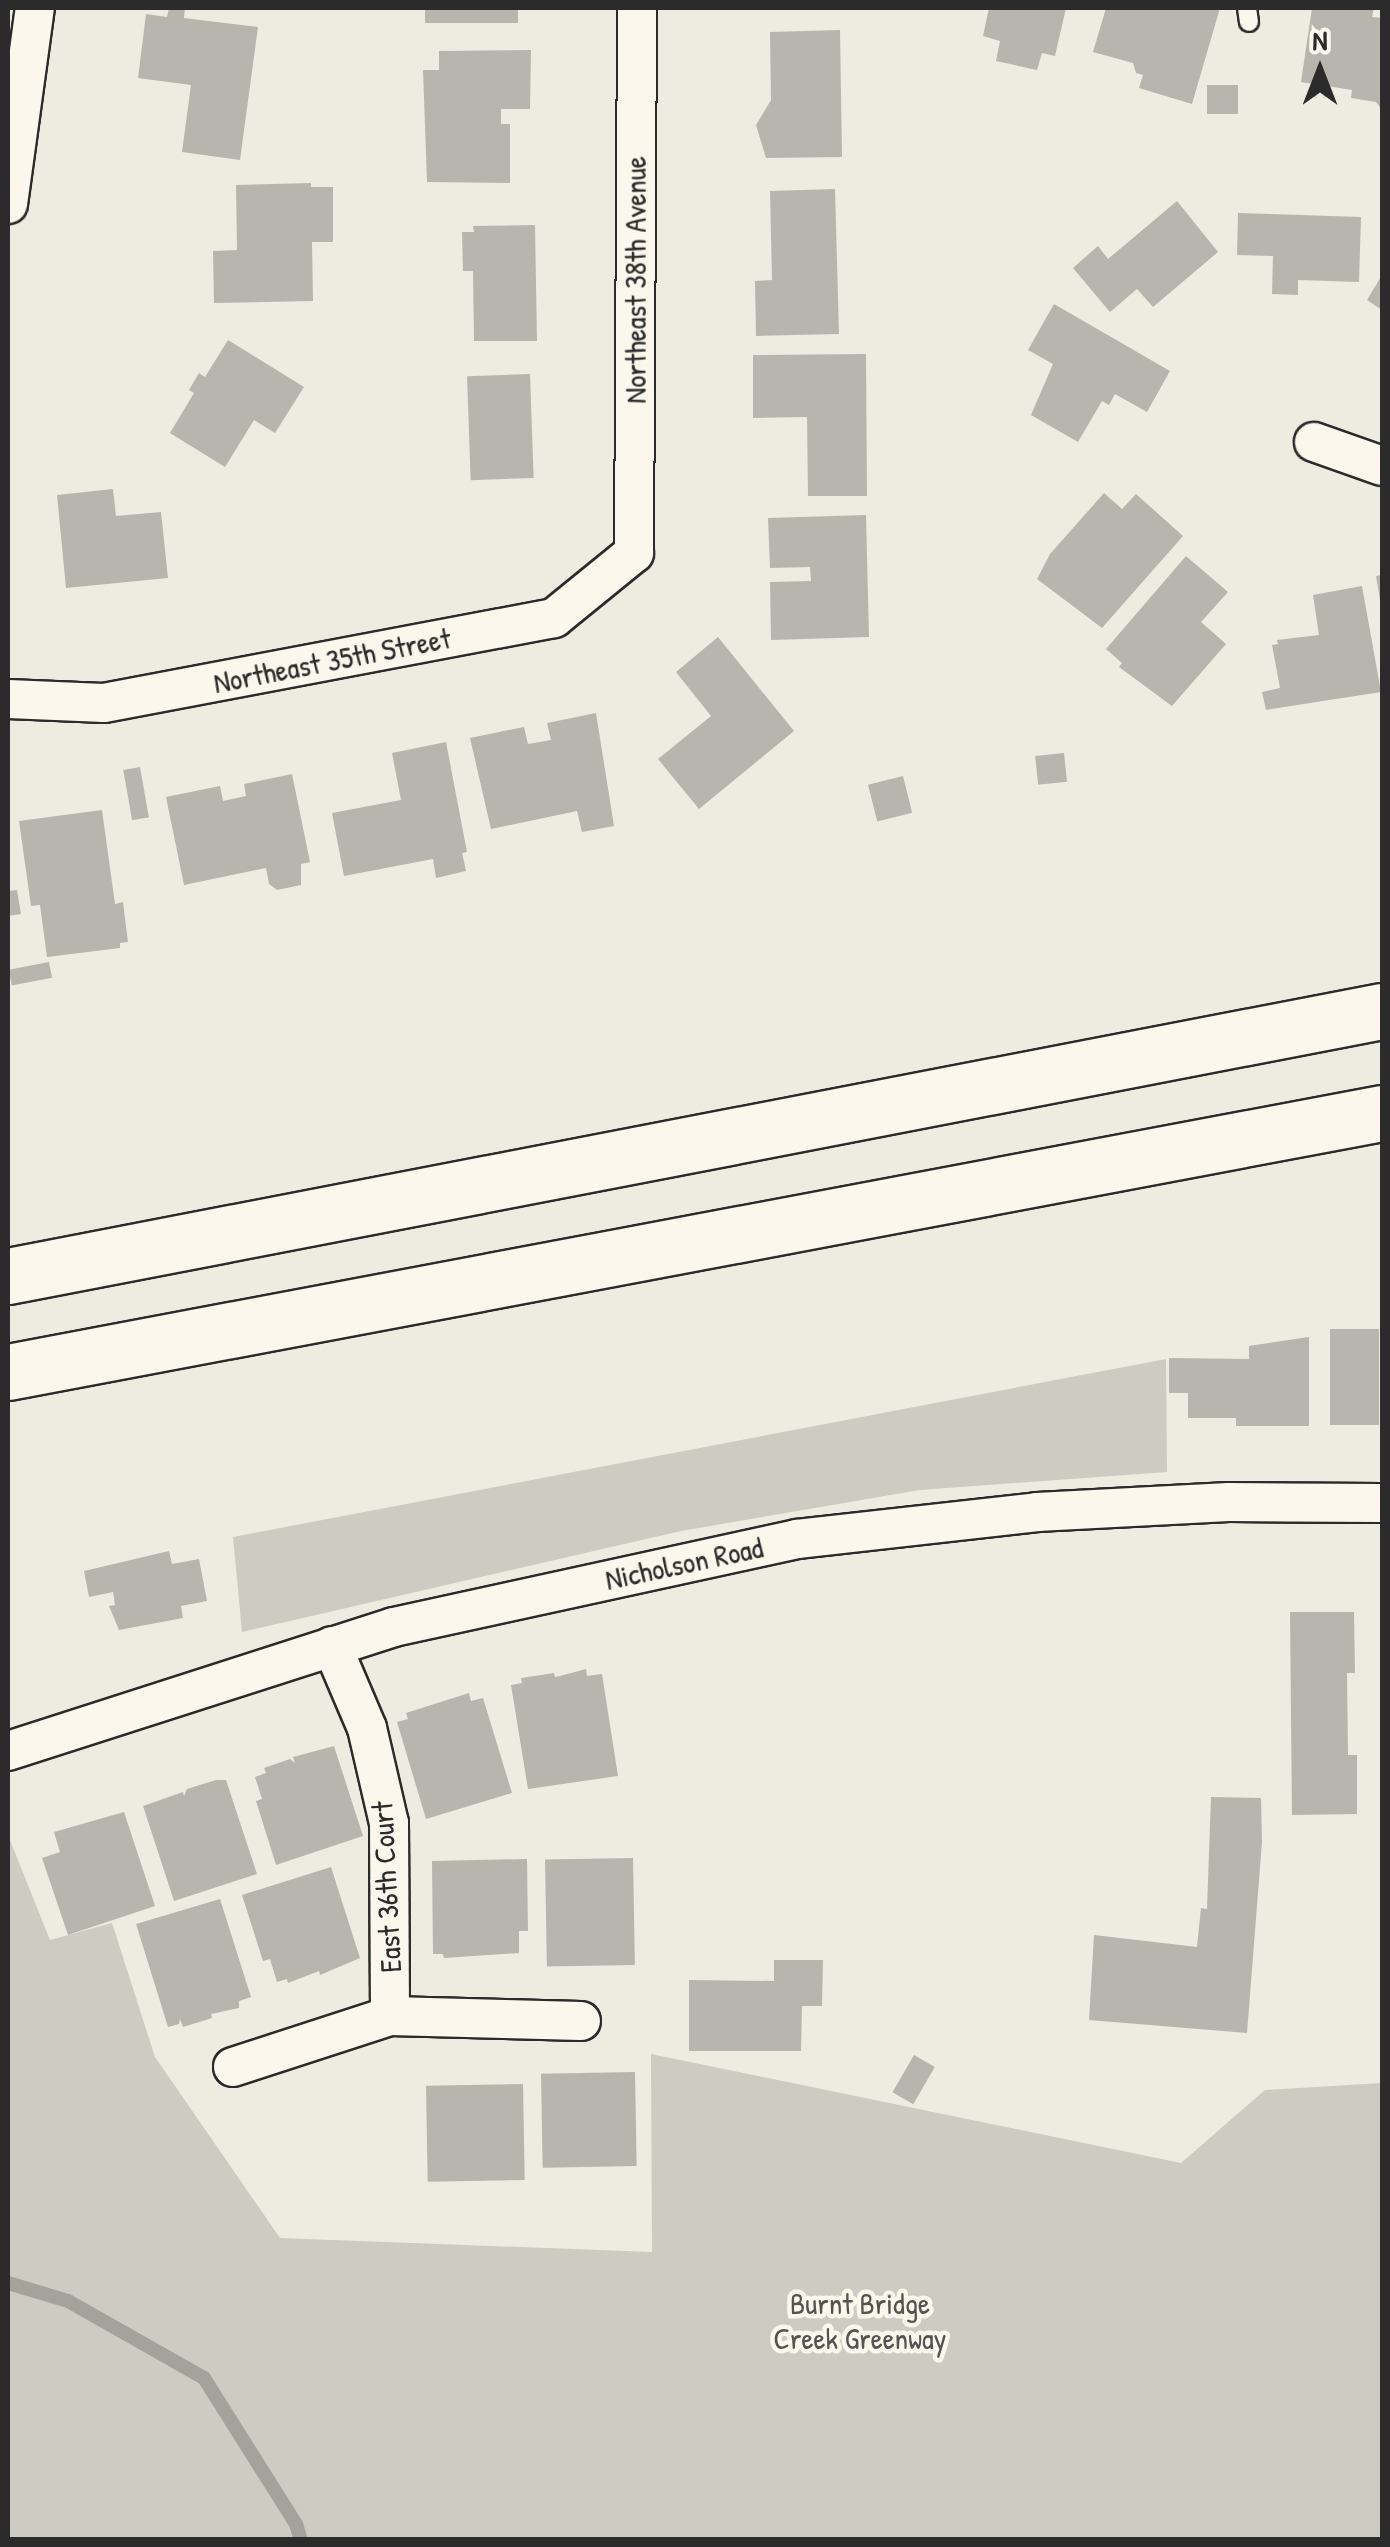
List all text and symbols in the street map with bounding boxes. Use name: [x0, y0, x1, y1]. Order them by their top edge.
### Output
north arrow: [1270, 20, 1370, 120]
text: N: [1313, 21, 1327, 59]
street label: Northeast 38th Avenue: [617, 156, 653, 404]
street label: Northeast 35th Street: [210, 619, 454, 701]
street label: Nicholson Road: [602, 1529, 766, 1597]
street label: East 36th Court: [364, 1800, 408, 1974]
park label: Burnt Bridge Creek Greenway: [774, 2285, 946, 2356]

